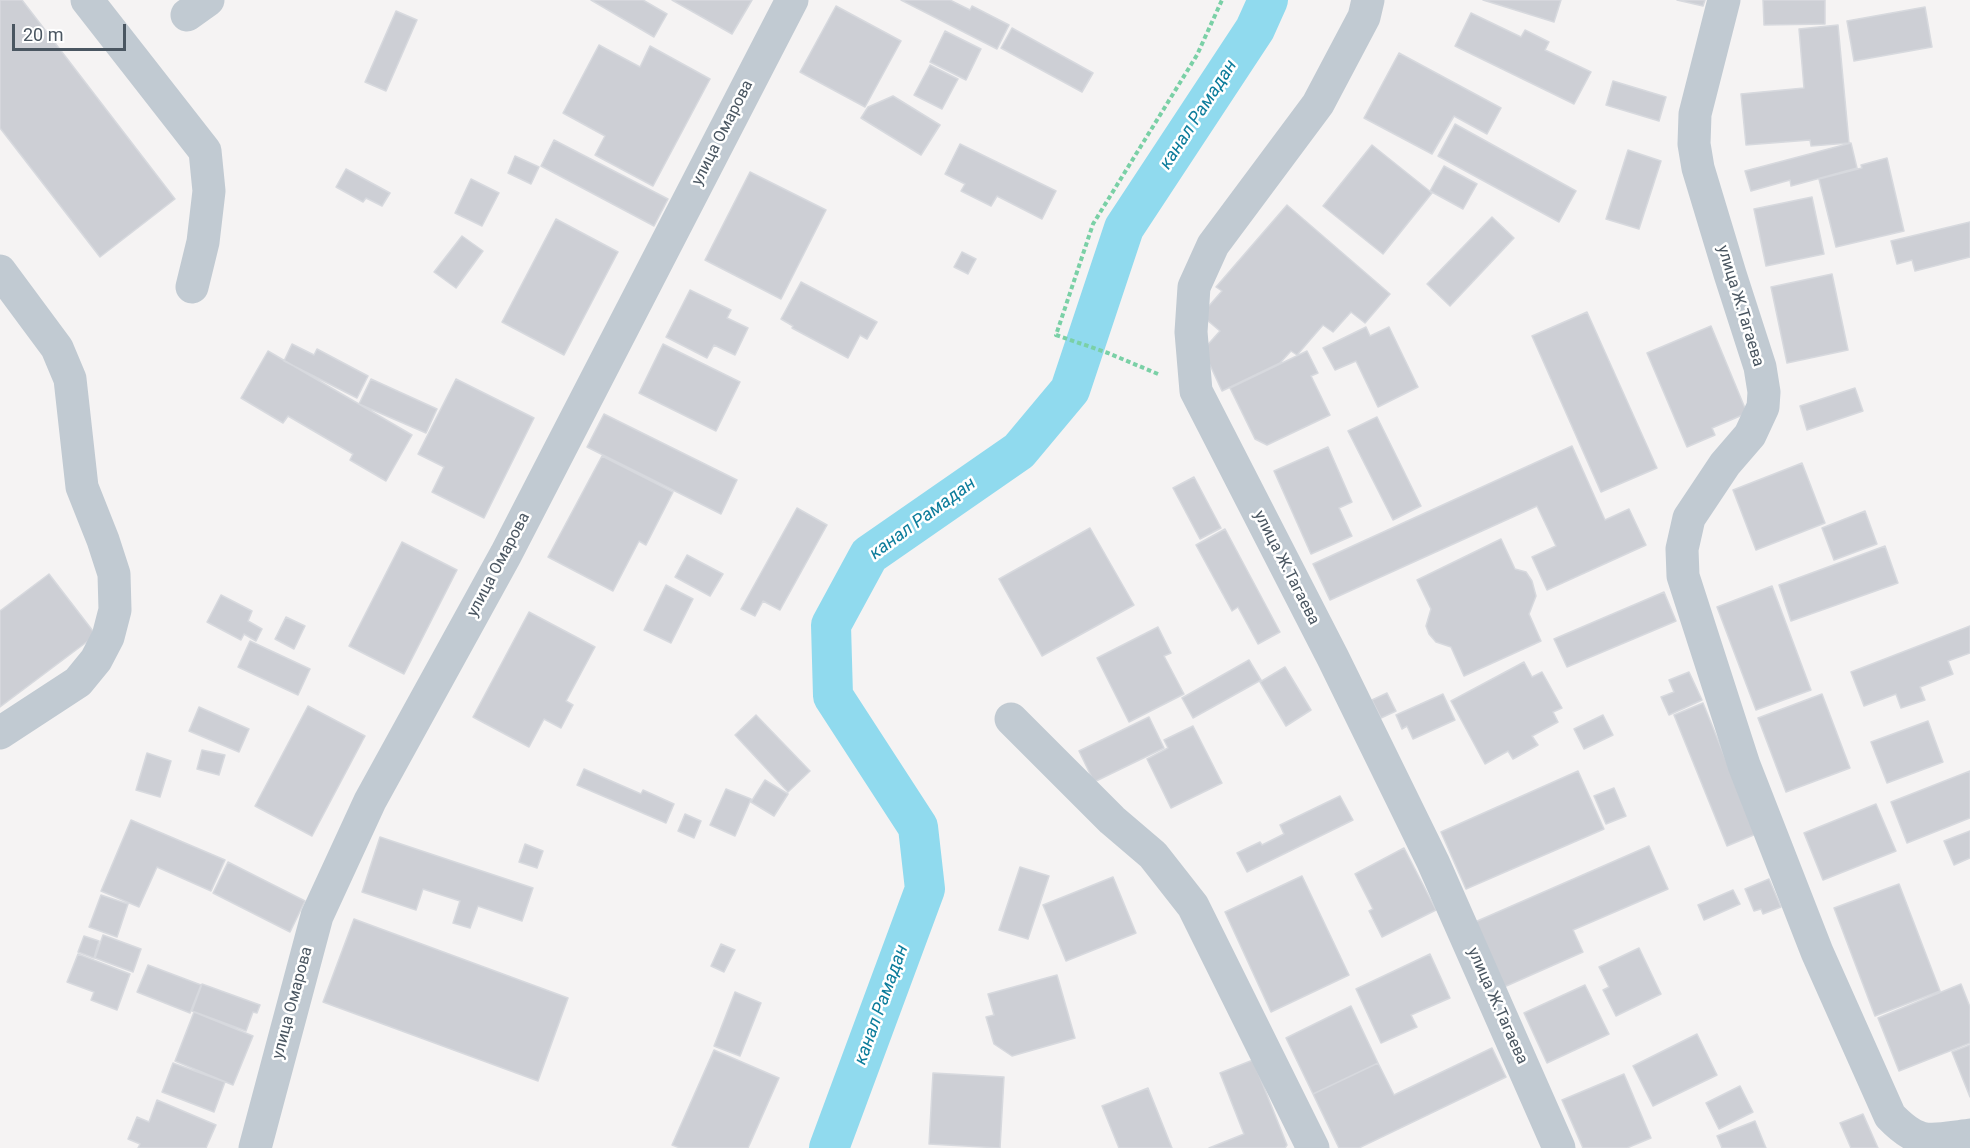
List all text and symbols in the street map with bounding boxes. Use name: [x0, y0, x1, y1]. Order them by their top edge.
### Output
scale bar: [15, 12, 129, 50]
text: 20 m: [23, 24, 63, 45]
water label: канал Рамадан: [1156, 56, 1242, 174]
street label: улица Омарова: [688, 77, 758, 189]
street label: улица Ж.Тагаева: [1712, 243, 1768, 369]
water label: канал Рамадан: [866, 473, 980, 565]
street label: улица Ж.Тагаева: [1249, 508, 1323, 628]
street label: улица Омарова: [463, 510, 535, 620]
water label: канал Рамадан: [850, 942, 914, 1068]
street label: улица Омарова: [269, 945, 317, 1061]
street label: улица Ж.Тагаева: [1463, 945, 1531, 1067]

